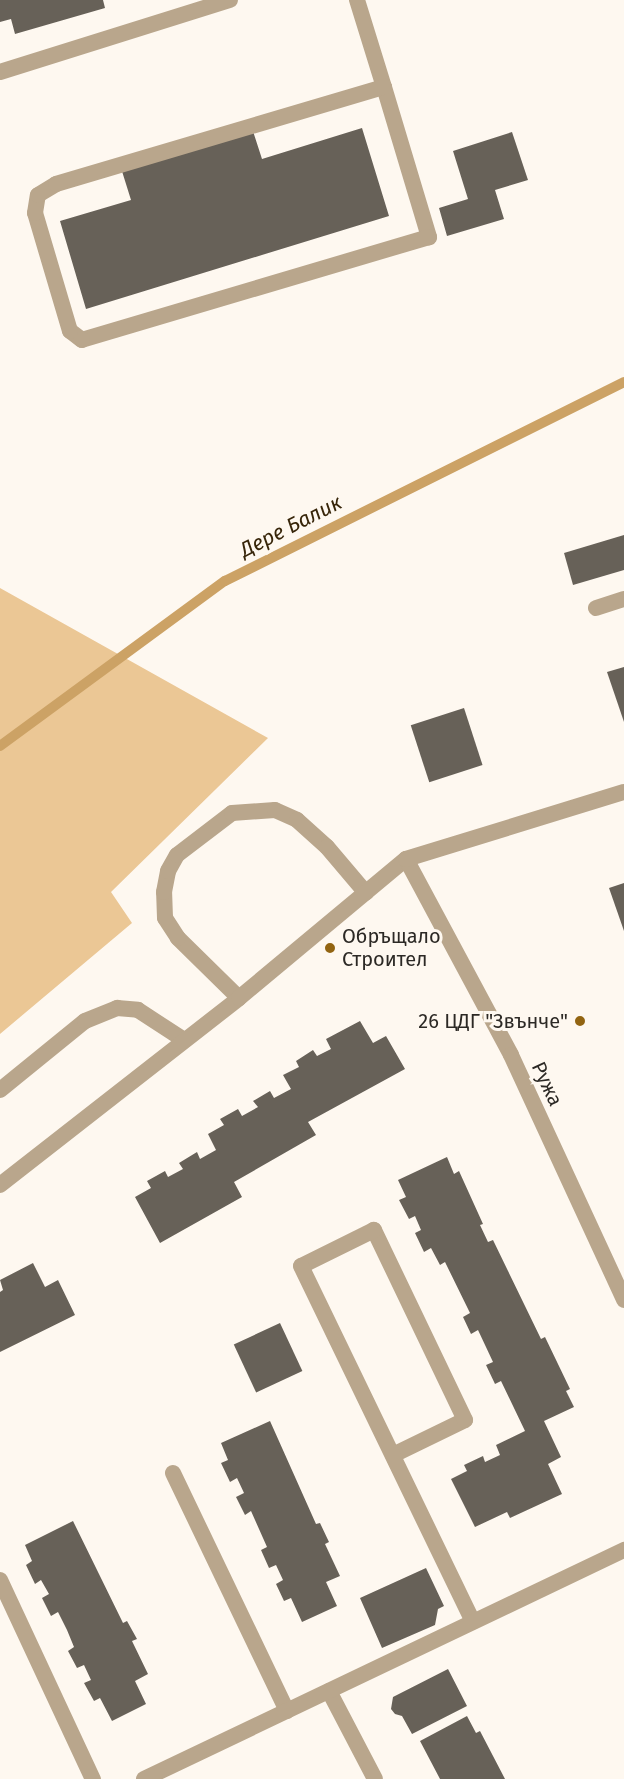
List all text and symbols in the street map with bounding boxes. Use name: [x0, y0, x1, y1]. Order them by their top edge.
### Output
water label: Дере Балик: [236, 490, 346, 562]
place label: Обръщало Строител: [342, 924, 441, 971]
marker: Обръщало Строител: [323, 941, 337, 955]
place label: 26 ЦДГ "Звънче": [418, 1009, 568, 1033]
marker: 26 ЦДГ "Звънче": [573, 1014, 587, 1028]
street label: Ружа: [526, 1058, 568, 1110]

